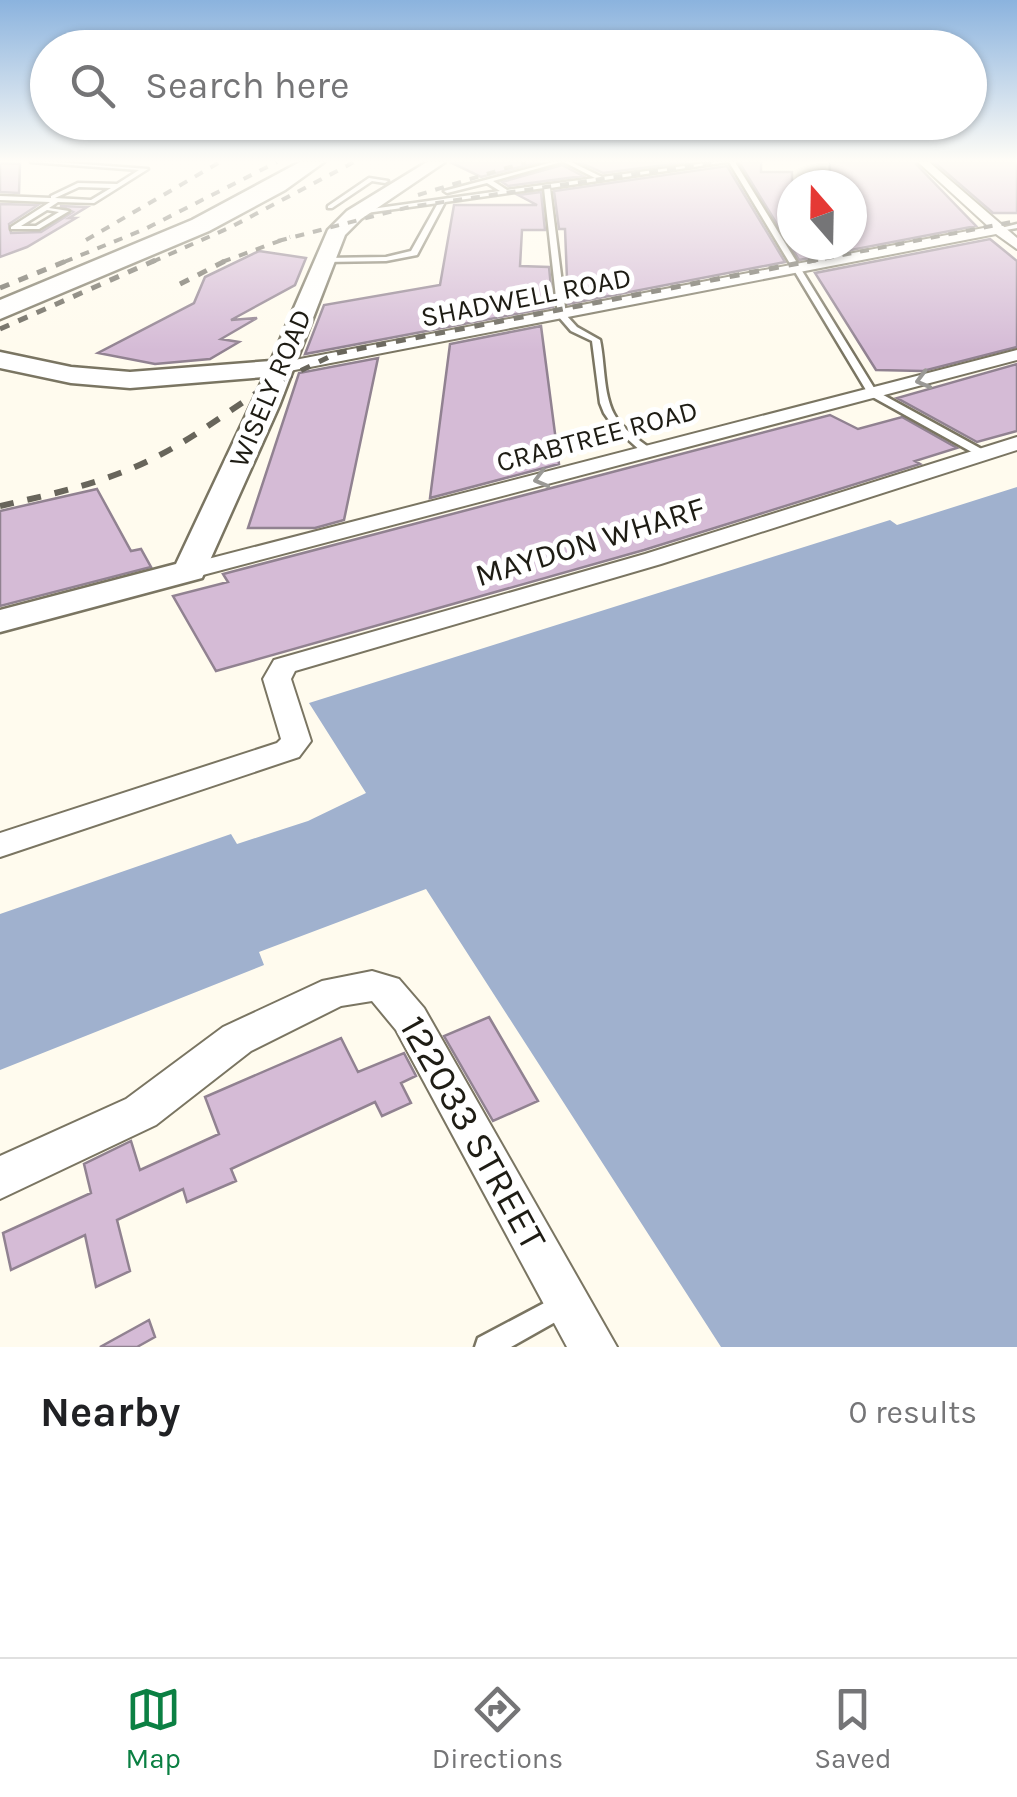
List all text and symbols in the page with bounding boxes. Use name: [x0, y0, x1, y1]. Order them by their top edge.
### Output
search box: [30, 30, 987, 140]
icon: search: [65, 58, 120, 113]
text: Search here: [145, 63, 349, 108]
north arrow: [777, 170, 867, 260]
street label: SHADWELL ROAD: [418, 260, 634, 334]
street label: WISELY ROAD: [222, 304, 318, 472]
one-way arrow: [915, 368, 932, 389]
street label: CRABTREE ROAD: [493, 393, 701, 479]
one-way arrow: [532, 468, 550, 489]
street label: MAYDON WHARF: [471, 489, 709, 595]
street label: 122033 STREET: [390, 1008, 556, 1258]
text: Nearby: [40, 1387, 180, 1437]
text: 0 results: [848, 1394, 977, 1431]
tab: Map: [125, 1682, 181, 1775]
tab: Directions: [432, 1682, 563, 1775]
tab: Saved: [814, 1682, 892, 1775]

